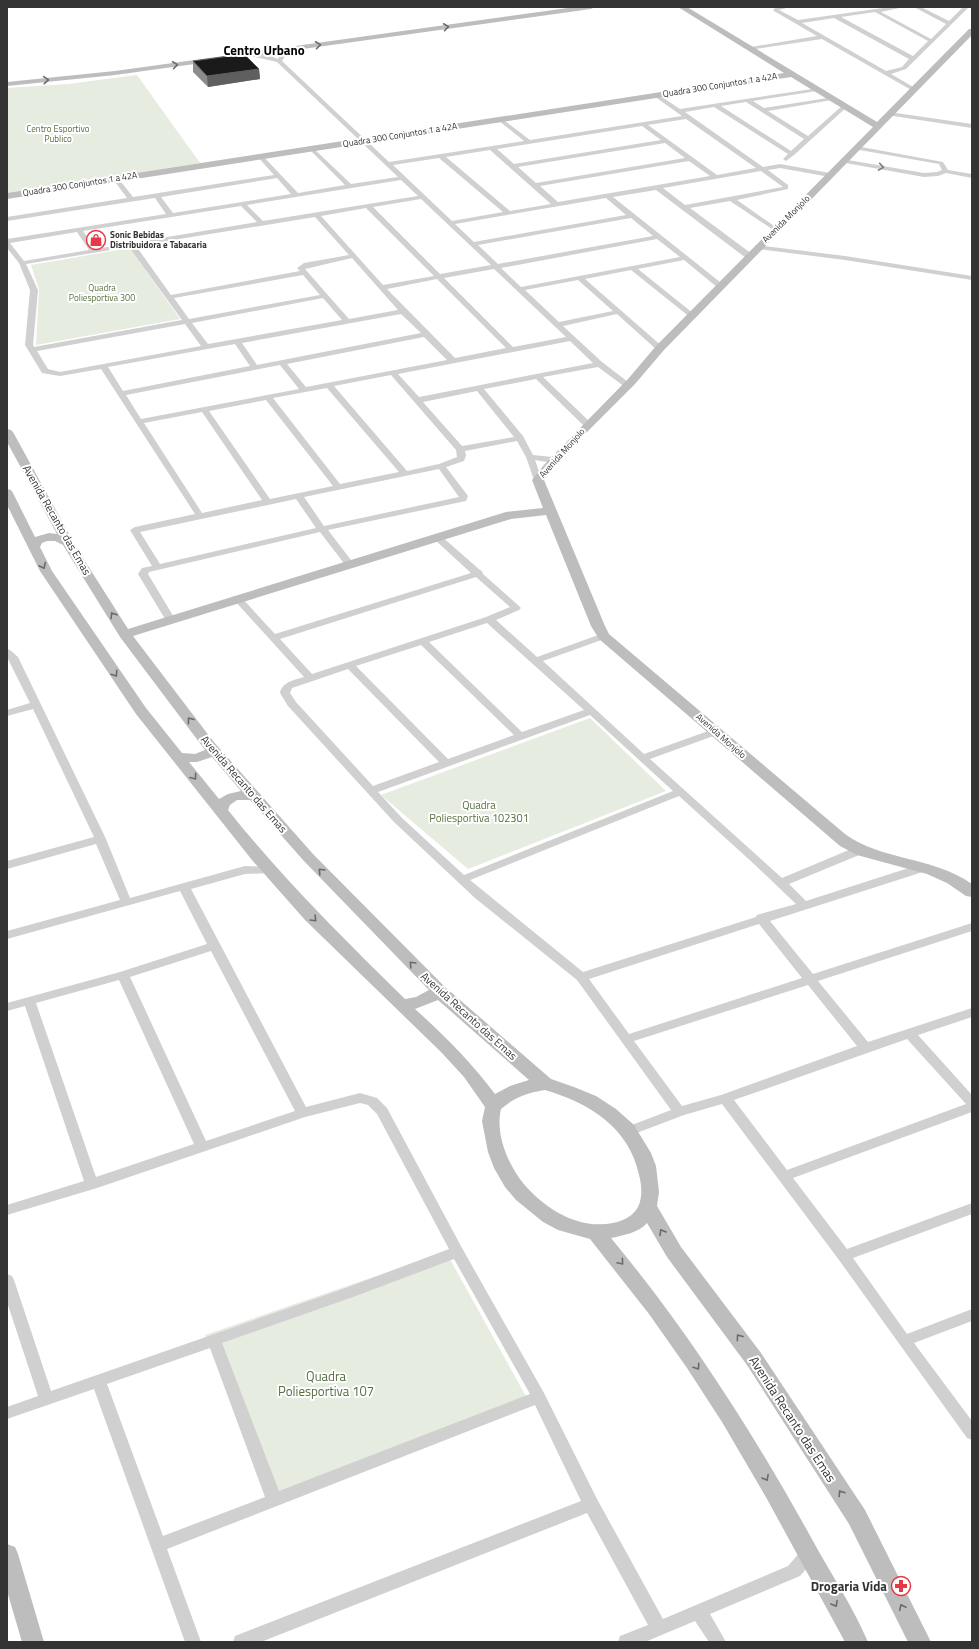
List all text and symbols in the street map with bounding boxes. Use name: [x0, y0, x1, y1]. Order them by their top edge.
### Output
one-way arrow: [443, 23, 449, 32]
district label: Centro Urbano: [223, 40, 305, 60]
one-way arrow: [314, 41, 321, 50]
one-way arrow: [172, 61, 178, 70]
street label: Quadra 300 Conjuntos 1 a 42A: [662, 69, 779, 100]
one-way arrow: [43, 76, 49, 84]
street label: Quadra 300 Conjuntos 1 a 42A: [342, 119, 459, 150]
park label: Centro Esportivo Publico: [27, 122, 90, 145]
one-way arrow: [878, 163, 884, 171]
street label: Quadra 300 Conjuntos 1 a 42A: [22, 168, 139, 199]
street label: Avenida Monjolo: [759, 192, 813, 245]
place label: Sonic Bebidas Distribuidora e Tabacaria: [110, 228, 207, 251]
shop icon: Sonic Bebidas Distribuidora e Tabacaria: [85, 229, 107, 251]
park label: Quadra Poliesportiva 300: [69, 281, 135, 304]
street label: Avenida Monjolo: [536, 425, 588, 480]
street label: Avenida Recanto das Emas: [19, 462, 95, 578]
one-way arrow: [38, 562, 46, 569]
one-way arrow: [111, 612, 118, 619]
one-way arrow: [110, 669, 117, 676]
street label: Avenida Monjolo: [693, 710, 749, 761]
one-way arrow: [188, 718, 195, 725]
street label: Avenida Recanto das Emas: [197, 732, 291, 836]
one-way arrow: [189, 773, 196, 780]
park label: Quadra Poliesportiva 102301: [429, 797, 529, 826]
one-way arrow: [318, 868, 326, 876]
one-way arrow: [309, 914, 317, 922]
one-way arrow: [409, 961, 417, 969]
street label: Avenida Recanto das Emas: [417, 968, 521, 1064]
one-way arrow: [660, 1229, 667, 1236]
one-way arrow: [616, 1258, 623, 1265]
one-way arrow: [737, 1335, 744, 1342]
street label: Avenida Recanto das Emas: [745, 1352, 841, 1486]
one-way arrow: [692, 1363, 700, 1370]
park label: Quadra Poliesportiva 107: [278, 1366, 374, 1401]
one-way arrow: [761, 1473, 768, 1481]
one-way arrow: [839, 1490, 846, 1497]
pharmacy icon: Drogaria Vida: [890, 1575, 912, 1597]
place label: Drogaria Vida: [811, 1576, 887, 1596]
one-way arrow: [831, 1600, 838, 1607]
one-way arrow: [899, 1604, 907, 1612]

